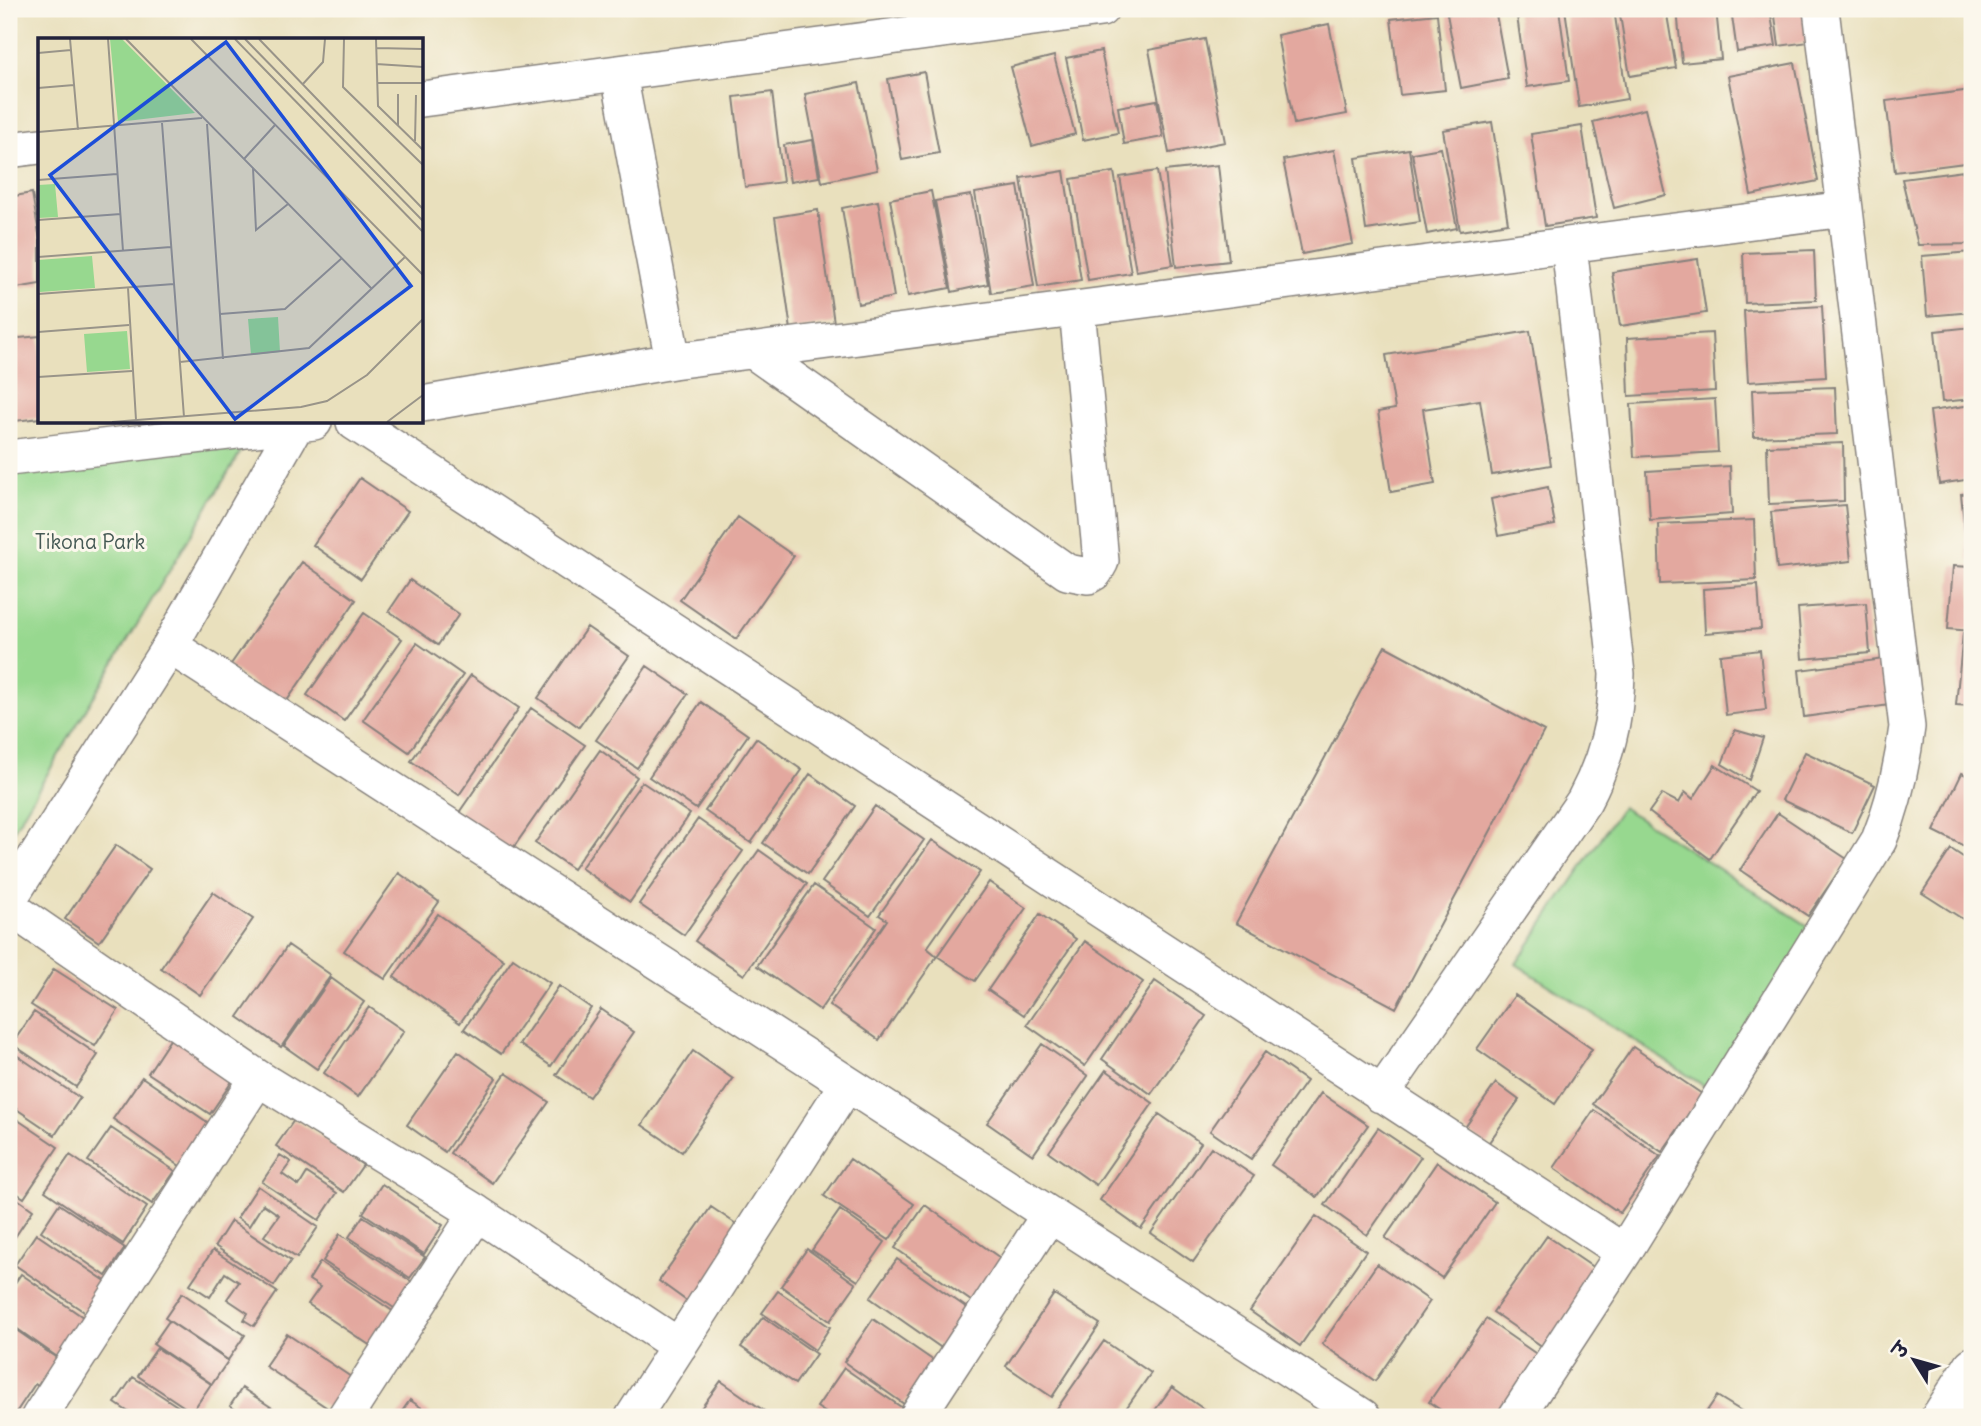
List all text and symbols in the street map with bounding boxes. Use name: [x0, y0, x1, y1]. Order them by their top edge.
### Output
inset map: [38, 38, 424, 424]
park label: Tikona Park: [35, 528, 145, 555]
north arrow: [1880, 1324, 1950, 1394]
text: उ: [1886, 1336, 1915, 1364]

